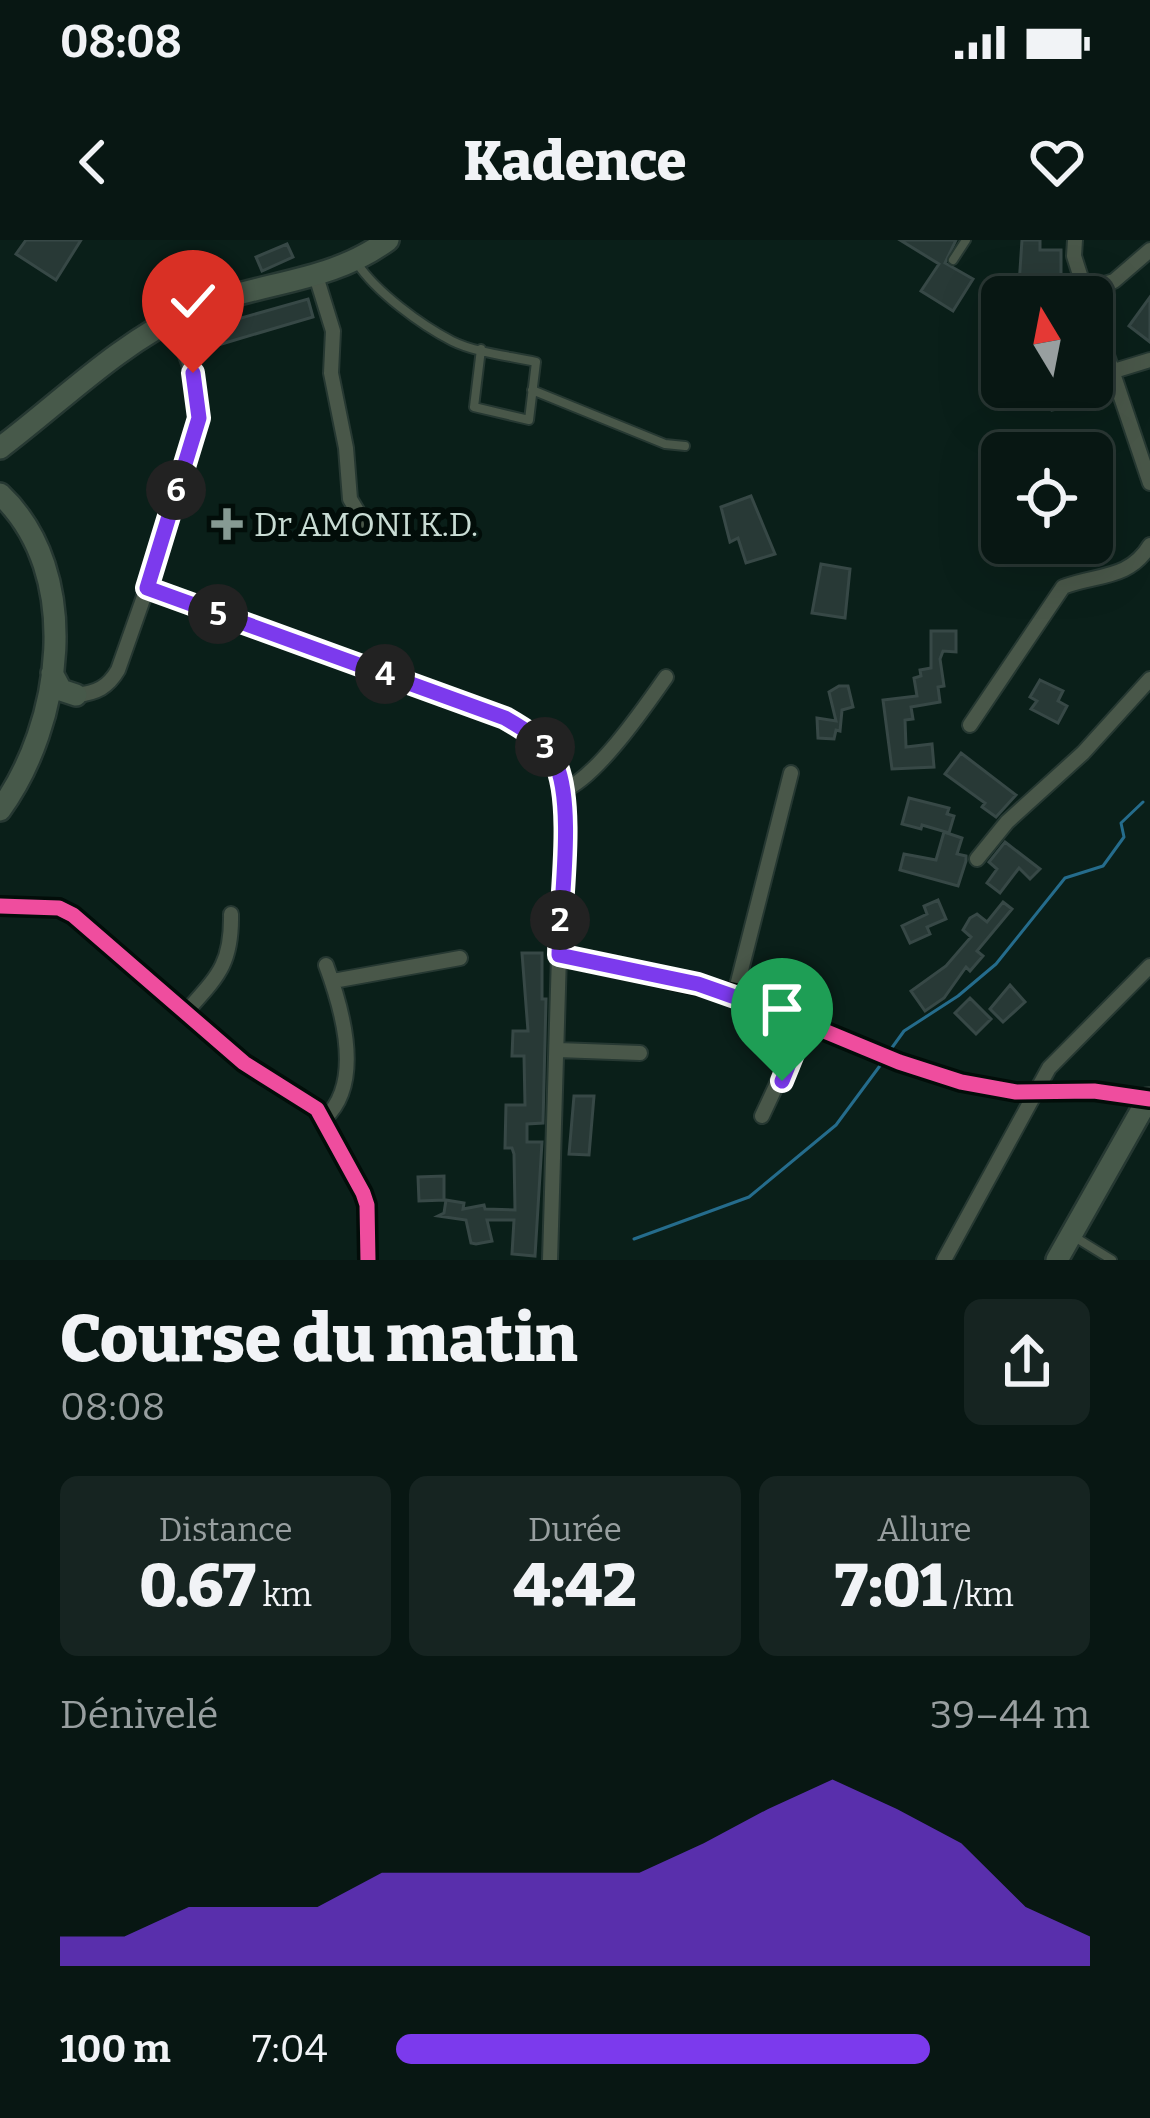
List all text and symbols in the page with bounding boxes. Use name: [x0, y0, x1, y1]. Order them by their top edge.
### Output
text: 08:08: [60, 15, 182, 69]
icon: back: [60, 129, 126, 195]
icon: heart: [1024, 129, 1090, 195]
text: Kadence: [463, 130, 687, 194]
pin: [142, 250, 244, 373]
icon: check: [160, 268, 226, 334]
north arrow: [981, 276, 1113, 408]
map controls: [981, 276, 1113, 564]
button: locate: [981, 432, 1113, 564]
pin: 6: [146, 460, 206, 520]
text: 6: [166, 470, 186, 510]
place label: Dr AMONI K.D.: [254, 505, 478, 545]
marker: Dr AMONI K.D.: [211, 508, 243, 540]
pin: 5: [188, 584, 248, 644]
text: 5: [209, 594, 227, 634]
pin: 4: [355, 644, 415, 704]
text: 4: [375, 654, 395, 694]
pin: 3: [515, 717, 575, 777]
text: 3: [535, 727, 555, 767]
pin: 2: [530, 890, 590, 950]
text: 2: [551, 900, 569, 940]
pin: [731, 958, 833, 1081]
icon: arrive: [749, 976, 815, 1042]
text: Course du matin: [60, 1299, 578, 1378]
button: share: [964, 1299, 1090, 1425]
text: 08:08: [60, 1384, 165, 1430]
text: Distance: [159, 1510, 293, 1550]
text: Durée: [528, 1510, 622, 1550]
text: Allure: [877, 1510, 971, 1550]
text: 0.67: [139, 1550, 256, 1622]
text: 4:42: [513, 1550, 637, 1622]
text: 7:01: [835, 1550, 947, 1622]
text: km: [256, 1575, 312, 1615]
text: /km: [947, 1575, 1014, 1615]
text: Dénivelé: [60, 1692, 218, 1738]
text: 39–44 m: [930, 1692, 1090, 1738]
text: 100 m: [60, 2026, 171, 2072]
text: 7:04: [252, 2026, 328, 2072]

